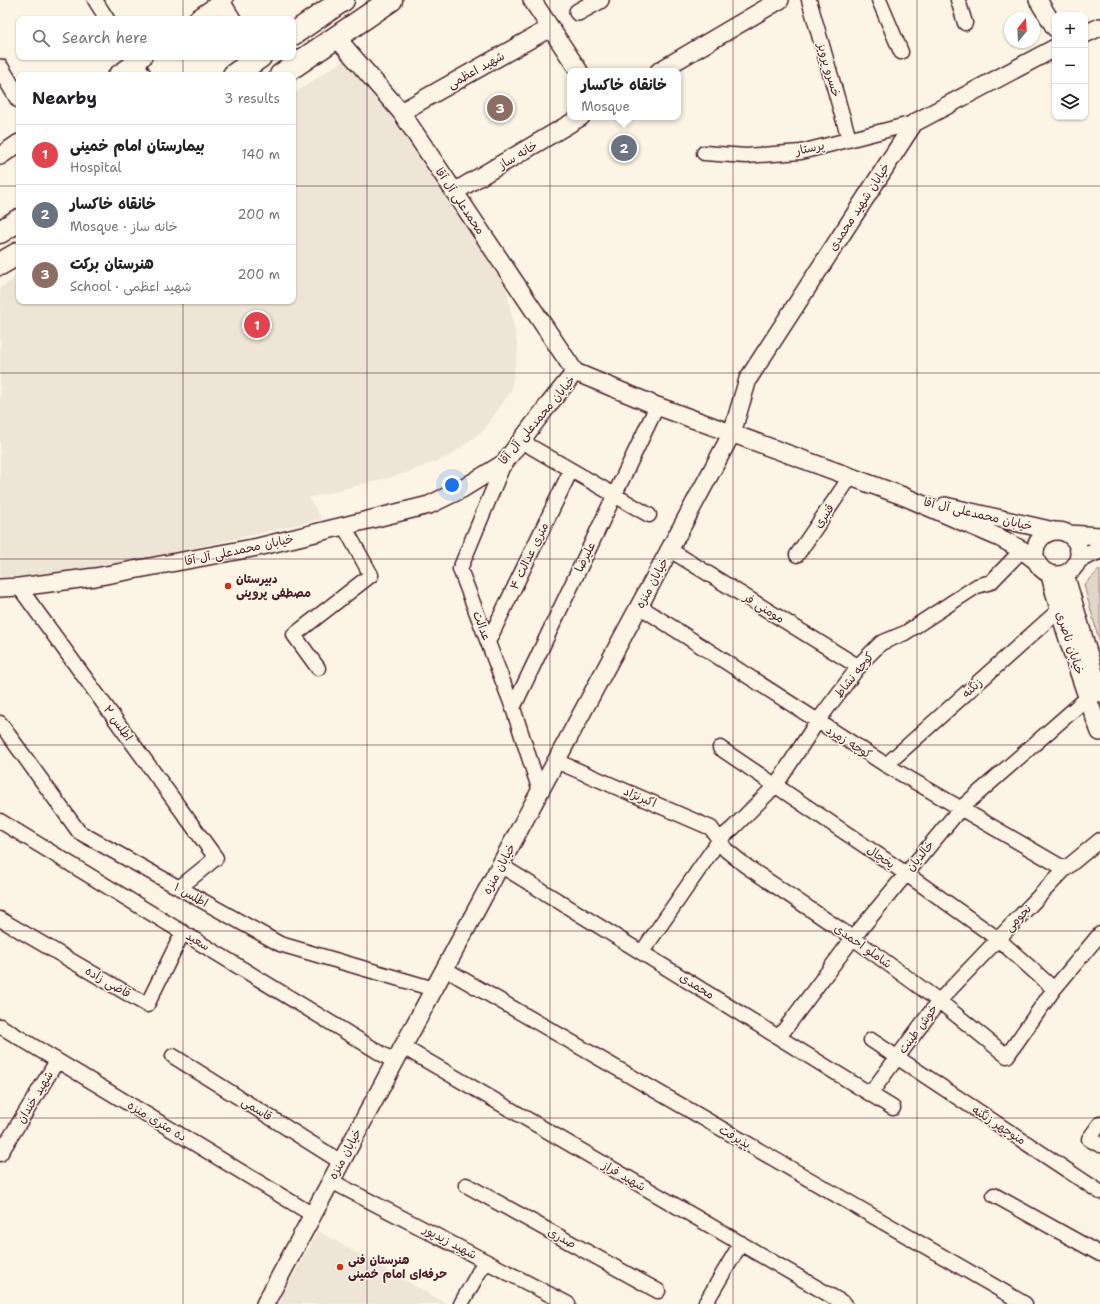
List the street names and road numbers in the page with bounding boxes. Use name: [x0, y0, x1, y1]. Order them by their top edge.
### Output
street label: خسرو پرویز: [813, 40, 844, 99]
street label: شهید اعظمی: [445, 48, 507, 92]
street label: خانه ساز: [495, 137, 540, 173]
street label: پرستار: [793, 137, 826, 159]
street label: خیابان شهید محمدی: [825, 160, 893, 254]
street label: محمدعلی آل آقا: [432, 164, 488, 238]
street label: خیابان محمدعلی آل آقا: [495, 372, 579, 468]
street label: خیابان محمدعلی آل آقا: [922, 494, 1034, 534]
street label: قنبری: [810, 501, 838, 531]
street label: ۴ متری عدالت: [506, 520, 552, 592]
street label: خیابان محمدعلی آل آقا: [183, 531, 295, 569]
street label: علیرضا: [571, 539, 599, 575]
street label: خیابان منزه: [632, 555, 672, 611]
street label: مومنی فر: [740, 589, 788, 627]
street label: عدالت: [469, 609, 495, 643]
street label: خیابان ناصری: [1052, 609, 1088, 677]
street label: کوچه نشاط: [831, 649, 877, 701]
street label: زنگنه: [958, 675, 986, 701]
street label: اطلس ۲: [100, 702, 136, 744]
street label: کوچه زمرد: [823, 722, 875, 762]
street label: اکبرنژاد: [621, 783, 659, 811]
street label: خالدیان: [903, 837, 937, 875]
street label: خیابان منزه: [479, 841, 519, 897]
street label: یخچال: [864, 842, 898, 872]
street label: اطلس ۱: [171, 879, 211, 911]
street label: نجومی: [1001, 901, 1035, 935]
street label: شاملو احمدی: [831, 920, 895, 972]
street label: سعید: [183, 928, 213, 954]
street label: قاضی زاده: [82, 962, 134, 1002]
street label: محمدی: [677, 969, 717, 1003]
street label: خوش طینت: [895, 1001, 941, 1057]
street label: شهید خندان: [13, 1068, 57, 1126]
street label: قاسمی: [239, 1093, 275, 1125]
street label: ده متری منزه: [124, 1097, 190, 1145]
street label: منوچهر زنگنه: [969, 1102, 1029, 1148]
street label: پذیرفت: [716, 1121, 754, 1153]
street label: خیابان منزه: [325, 1126, 365, 1182]
street label: شهید فراز: [599, 1157, 649, 1195]
street label: شهید زیدپور: [420, 1221, 480, 1263]
street label: صدری: [545, 1224, 579, 1252]

